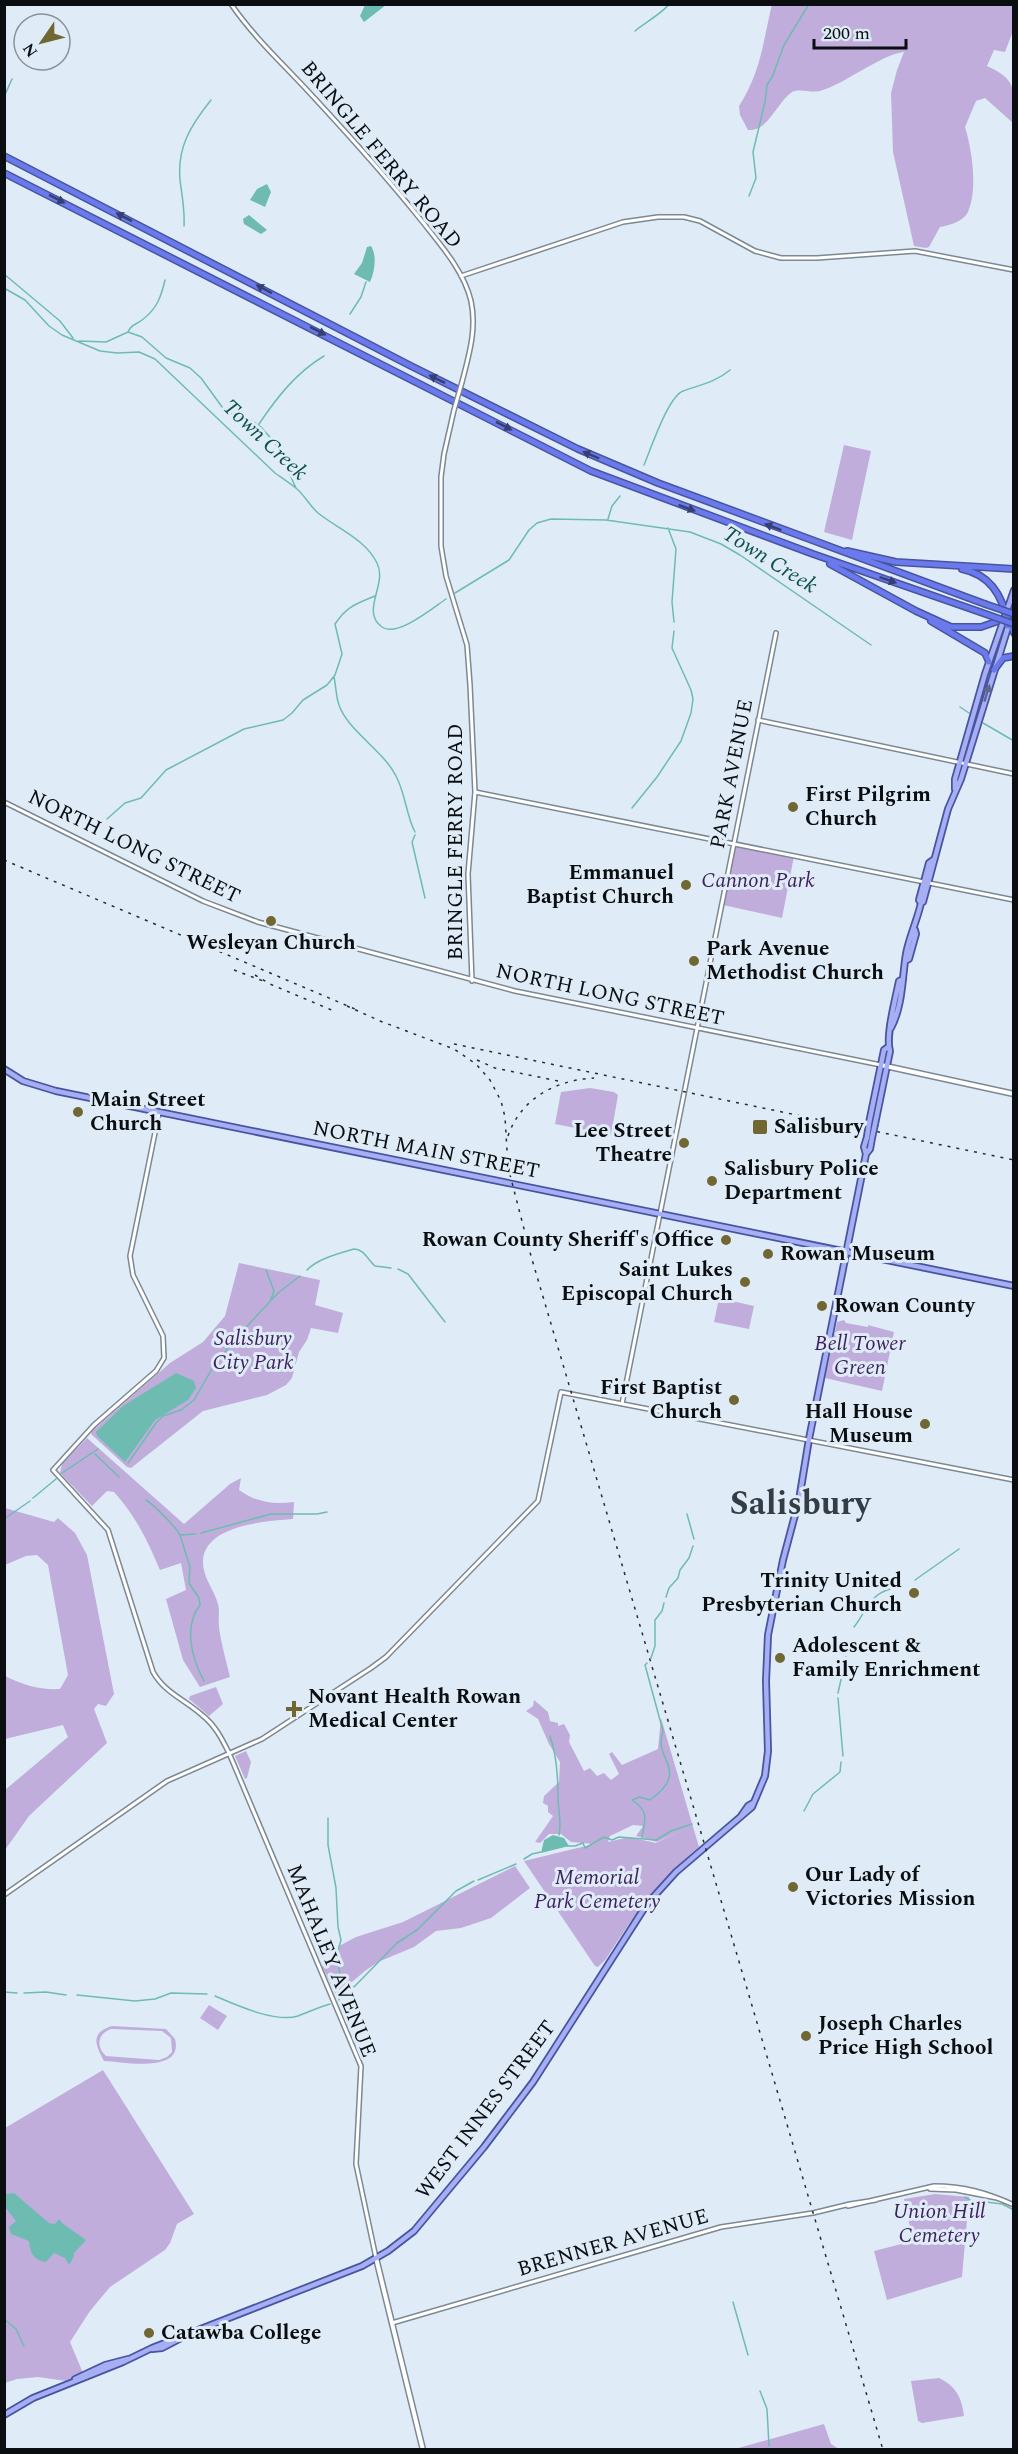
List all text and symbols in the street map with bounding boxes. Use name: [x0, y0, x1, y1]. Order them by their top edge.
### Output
north arrow: [12, 12, 72, 72]
scale bar: [814, 12, 906, 50]
text: 200 m: [823, 20, 870, 47]
text: N: [17, 38, 44, 62]
street label: BRINGLE FERRY ROAD: [293, 54, 469, 256]
one-way arrow: [49, 194, 66, 204]
one-way arrow: [115, 212, 132, 221]
one-way arrow: [256, 284, 273, 294]
one-way arrow: [309, 326, 326, 336]
one-way arrow: [429, 374, 446, 383]
water label: Town Creek: [215, 392, 315, 488]
one-way arrow: [496, 421, 513, 431]
one-way arrow: [582, 450, 600, 460]
one-way arrow: [678, 503, 696, 513]
water label: Town Creek: [716, 518, 824, 602]
one-way arrow: [763, 521, 781, 531]
one-way arrow: [879, 576, 897, 586]
one-way arrow: [983, 684, 992, 702]
street label: PARK AVENUE: [702, 696, 762, 852]
street label: BRINGLE FERRY ROAD: [440, 723, 472, 961]
place label: First Pilgrim Church: [805, 779, 931, 835]
street label: NORTH LONG STREET: [22, 782, 246, 912]
marker: First Pilgrim Church: [786, 800, 800, 814]
place label: Emmanuel Baptist Church: [526, 857, 674, 913]
park label: Cannon Park: [701, 865, 815, 897]
marker: Emmanuel Baptist Church: [679, 878, 693, 892]
marker: Wesleyan Church: [264, 914, 278, 928]
place label: Wesleyan Church: [186, 927, 356, 959]
place label: Park Avenue Methodist Church: [706, 933, 884, 989]
marker: Park Avenue Methodist Church: [687, 954, 701, 968]
street label: NORTH LONG STREET: [493, 955, 727, 1035]
place label: Main Street Church: [90, 1084, 205, 1140]
marker: Main Street Church: [71, 1105, 85, 1119]
place label: Salisbury: [774, 1111, 865, 1143]
street label: NORTH MAIN STREET: [310, 1112, 542, 1188]
place label: Lee Street Theatre: [574, 1115, 672, 1171]
marker: Salisbury: [751, 1118, 769, 1136]
marker: Lee Street Theatre: [677, 1136, 691, 1150]
place label: Salisbury Police Department: [724, 1153, 879, 1209]
marker: Salisbury Police Department: [705, 1174, 719, 1188]
place label: Rowan County Sheriff's Office: [422, 1224, 714, 1256]
marker: Rowan County Sheriff's Office: [719, 1233, 733, 1247]
place label: Rowan Museum: [780, 1238, 935, 1270]
marker: Rowan Museum: [761, 1247, 775, 1261]
place label: Saint Lukes Episcopal Church: [561, 1254, 733, 1310]
marker: Saint Lukes Episcopal Church: [738, 1275, 752, 1289]
place label: Rowan County: [834, 1290, 976, 1322]
marker: Rowan County: [815, 1299, 829, 1313]
park label: Salisbury City Park: [213, 1323, 294, 1379]
park label: Bell Tower Green: [814, 1328, 906, 1384]
place label: First Baptist Church: [600, 1372, 722, 1428]
marker: First Baptist Church: [727, 1393, 741, 1407]
place label: Hall House Museum: [805, 1396, 913, 1452]
marker: Hall House Museum: [918, 1417, 932, 1431]
district label: Salisbury: [730, 1479, 872, 1529]
place label: Trinity United Presbyterian Church: [701, 1565, 902, 1621]
marker: Trinity United Presbyterian Church: [907, 1586, 921, 1600]
place label: Adolescent & Family Enrichment: [792, 1630, 980, 1686]
marker: Adolescent & Family Enrichment: [773, 1651, 787, 1665]
place label: Novant Health Rowan Medical Center: [308, 1681, 521, 1737]
marker: Novant Health Rowan Medical Center: [285, 1700, 303, 1718]
place label: Our Lady of Victories Mission: [805, 1859, 976, 1915]
street label: MAHALEY AVENUE: [278, 1860, 384, 2062]
park label: Memorial Park Cemetery: [534, 1862, 661, 1918]
marker: Our Lady of Victories Mission: [786, 1880, 800, 1894]
place label: Joseph Charles Price High School: [818, 2008, 993, 2064]
street label: WEST INNES STREET: [408, 2014, 564, 2206]
marker: Joseph Charles Price High School: [799, 2029, 813, 2043]
park label: Union Hill Cemetery: [893, 2196, 986, 2252]
street label: BRENNER AVENUE: [514, 2200, 712, 2286]
place label: Catawba College: [161, 2317, 322, 2349]
marker: Catawba College: [142, 2326, 156, 2340]

